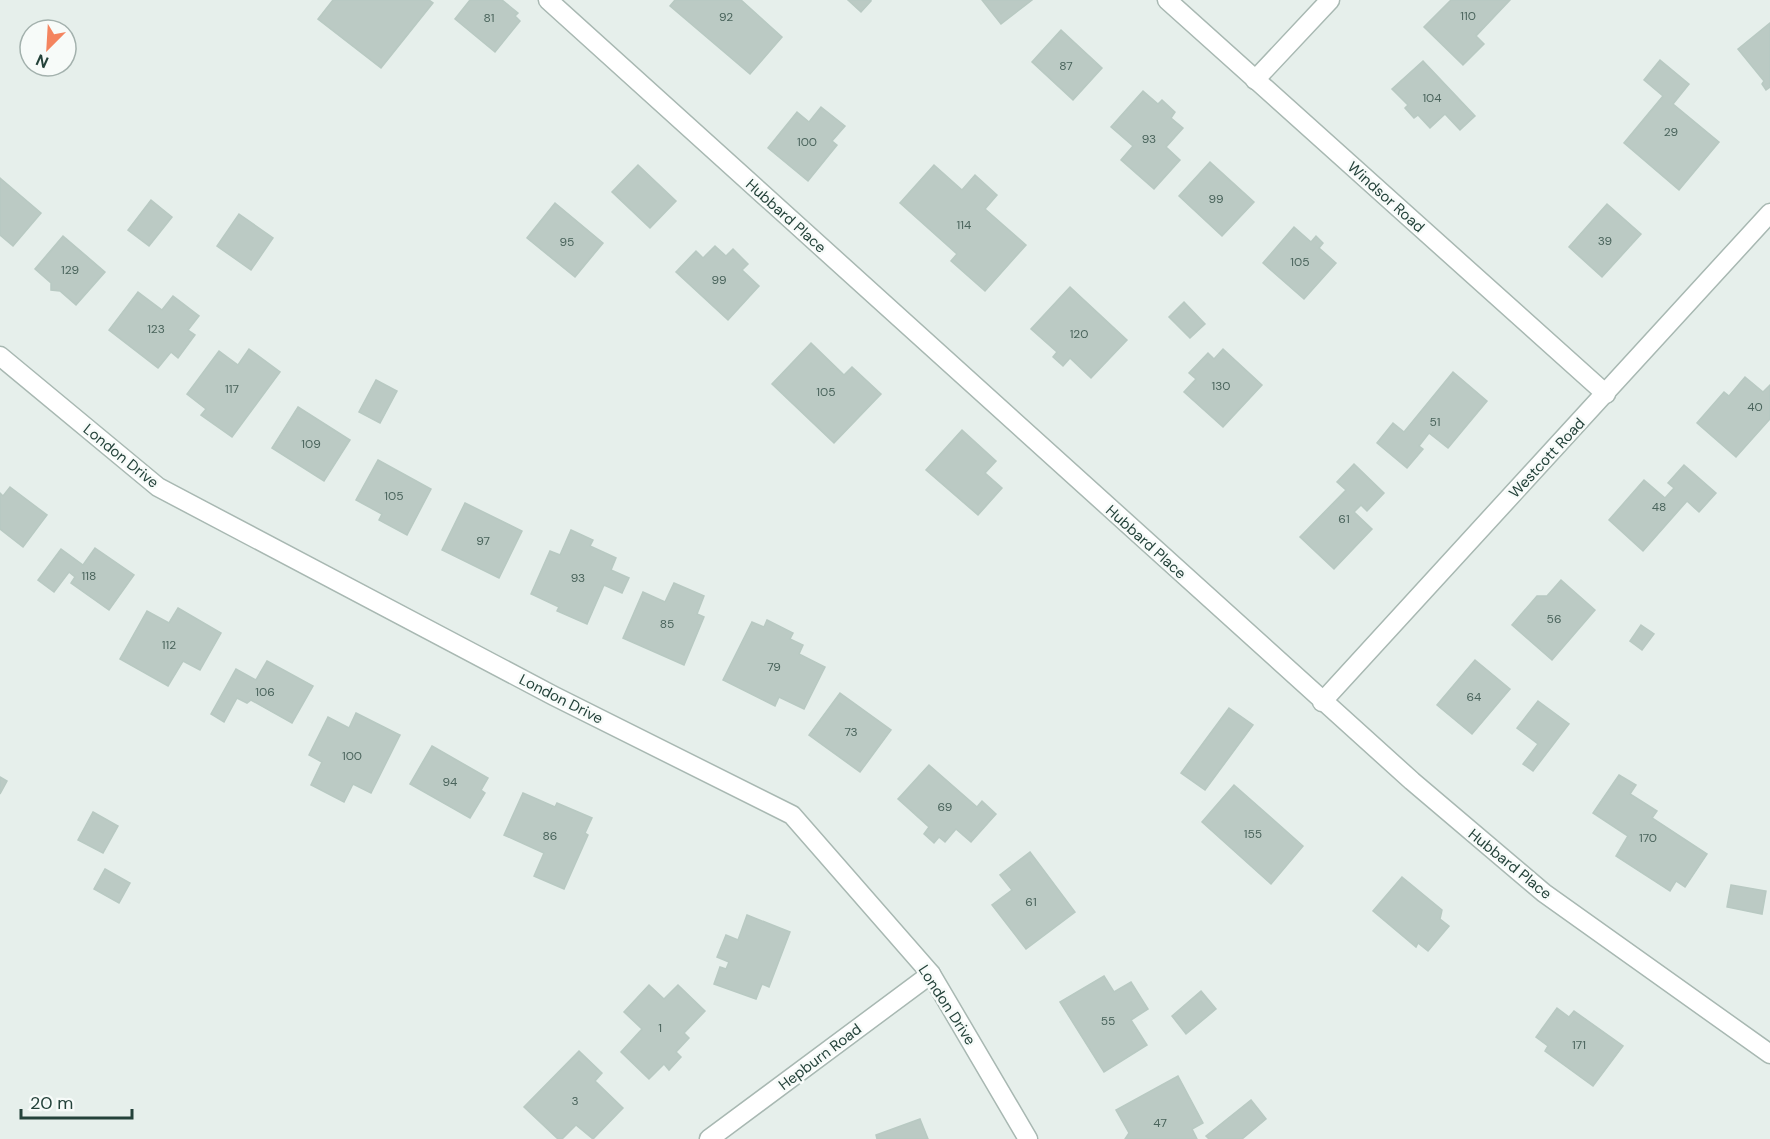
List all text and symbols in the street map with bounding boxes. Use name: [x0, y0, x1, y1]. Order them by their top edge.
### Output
house number: 110: [1460, 8, 1476, 24]
house number: 92: [719, 9, 733, 25]
house number: 81: [484, 10, 494, 26]
north arrow: [18, 18, 78, 78]
text: N: [33, 49, 52, 73]
house number: 87: [1059, 58, 1073, 74]
house number: 104: [1422, 90, 1442, 106]
house number: 29: [1664, 124, 1678, 140]
house number: 93: [1142, 131, 1156, 147]
house number: 100: [797, 134, 817, 150]
street label: Windsor Road: [1343, 157, 1429, 237]
street label: Hubbard Place: [742, 175, 830, 257]
house number: 99: [1208, 191, 1224, 207]
house number: 114: [957, 217, 971, 233]
house number: 39: [1598, 233, 1612, 249]
house number: 95: [560, 234, 574, 250]
house number: 105: [1290, 254, 1310, 270]
house number: 129: [61, 262, 79, 278]
house number: 99: [711, 272, 727, 288]
house number: 123: [147, 321, 165, 337]
house number: 120: [1070, 326, 1088, 342]
house number: 130: [1211, 378, 1231, 394]
house number: 117: [225, 381, 239, 397]
house number: 105: [816, 384, 836, 400]
house number: 40: [1747, 399, 1763, 415]
house number: 51: [1429, 414, 1441, 430]
street label: Westcott Road: [1505, 414, 1589, 502]
street label: London Drive: [79, 419, 163, 493]
house number: 109: [301, 436, 321, 452]
house number: 105: [384, 488, 404, 504]
house number: 48: [1652, 499, 1666, 515]
street label: Hubbard Place: [1102, 501, 1190, 583]
house number: 61: [1338, 511, 1350, 527]
house number: 97: [476, 533, 490, 549]
house number: 118: [82, 568, 96, 584]
house number: 93: [571, 570, 585, 586]
house number: 56: [1547, 611, 1561, 627]
house number: 85: [660, 616, 674, 632]
house number: 112: [162, 637, 176, 653]
house number: 79: [767, 659, 781, 675]
street label: London Drive: [516, 669, 606, 729]
house number: 106: [255, 684, 275, 700]
house number: 64: [1467, 689, 1481, 705]
house number: 73: [844, 724, 858, 740]
house number: 100: [342, 748, 362, 764]
house number: 94: [443, 774, 457, 790]
house number: 69: [938, 799, 952, 815]
street label: Hubbard Place: [1464, 824, 1556, 904]
house number: 155: [1244, 826, 1262, 842]
house number: 86: [543, 828, 557, 844]
house number: 170: [1639, 830, 1657, 846]
house number: 61: [1025, 894, 1037, 910]
street label: London Drive: [914, 961, 980, 1049]
house number: 55: [1101, 1013, 1115, 1029]
street label: Hepburn Road: [774, 1019, 866, 1095]
house number: 1: [658, 1020, 662, 1036]
house number: 171: [1572, 1037, 1586, 1053]
scale bar: [21, 1082, 132, 1120]
text: 20 m: [30, 1091, 73, 1115]
house number: 3: [571, 1093, 579, 1109]
house number: 47: [1153, 1115, 1167, 1131]

